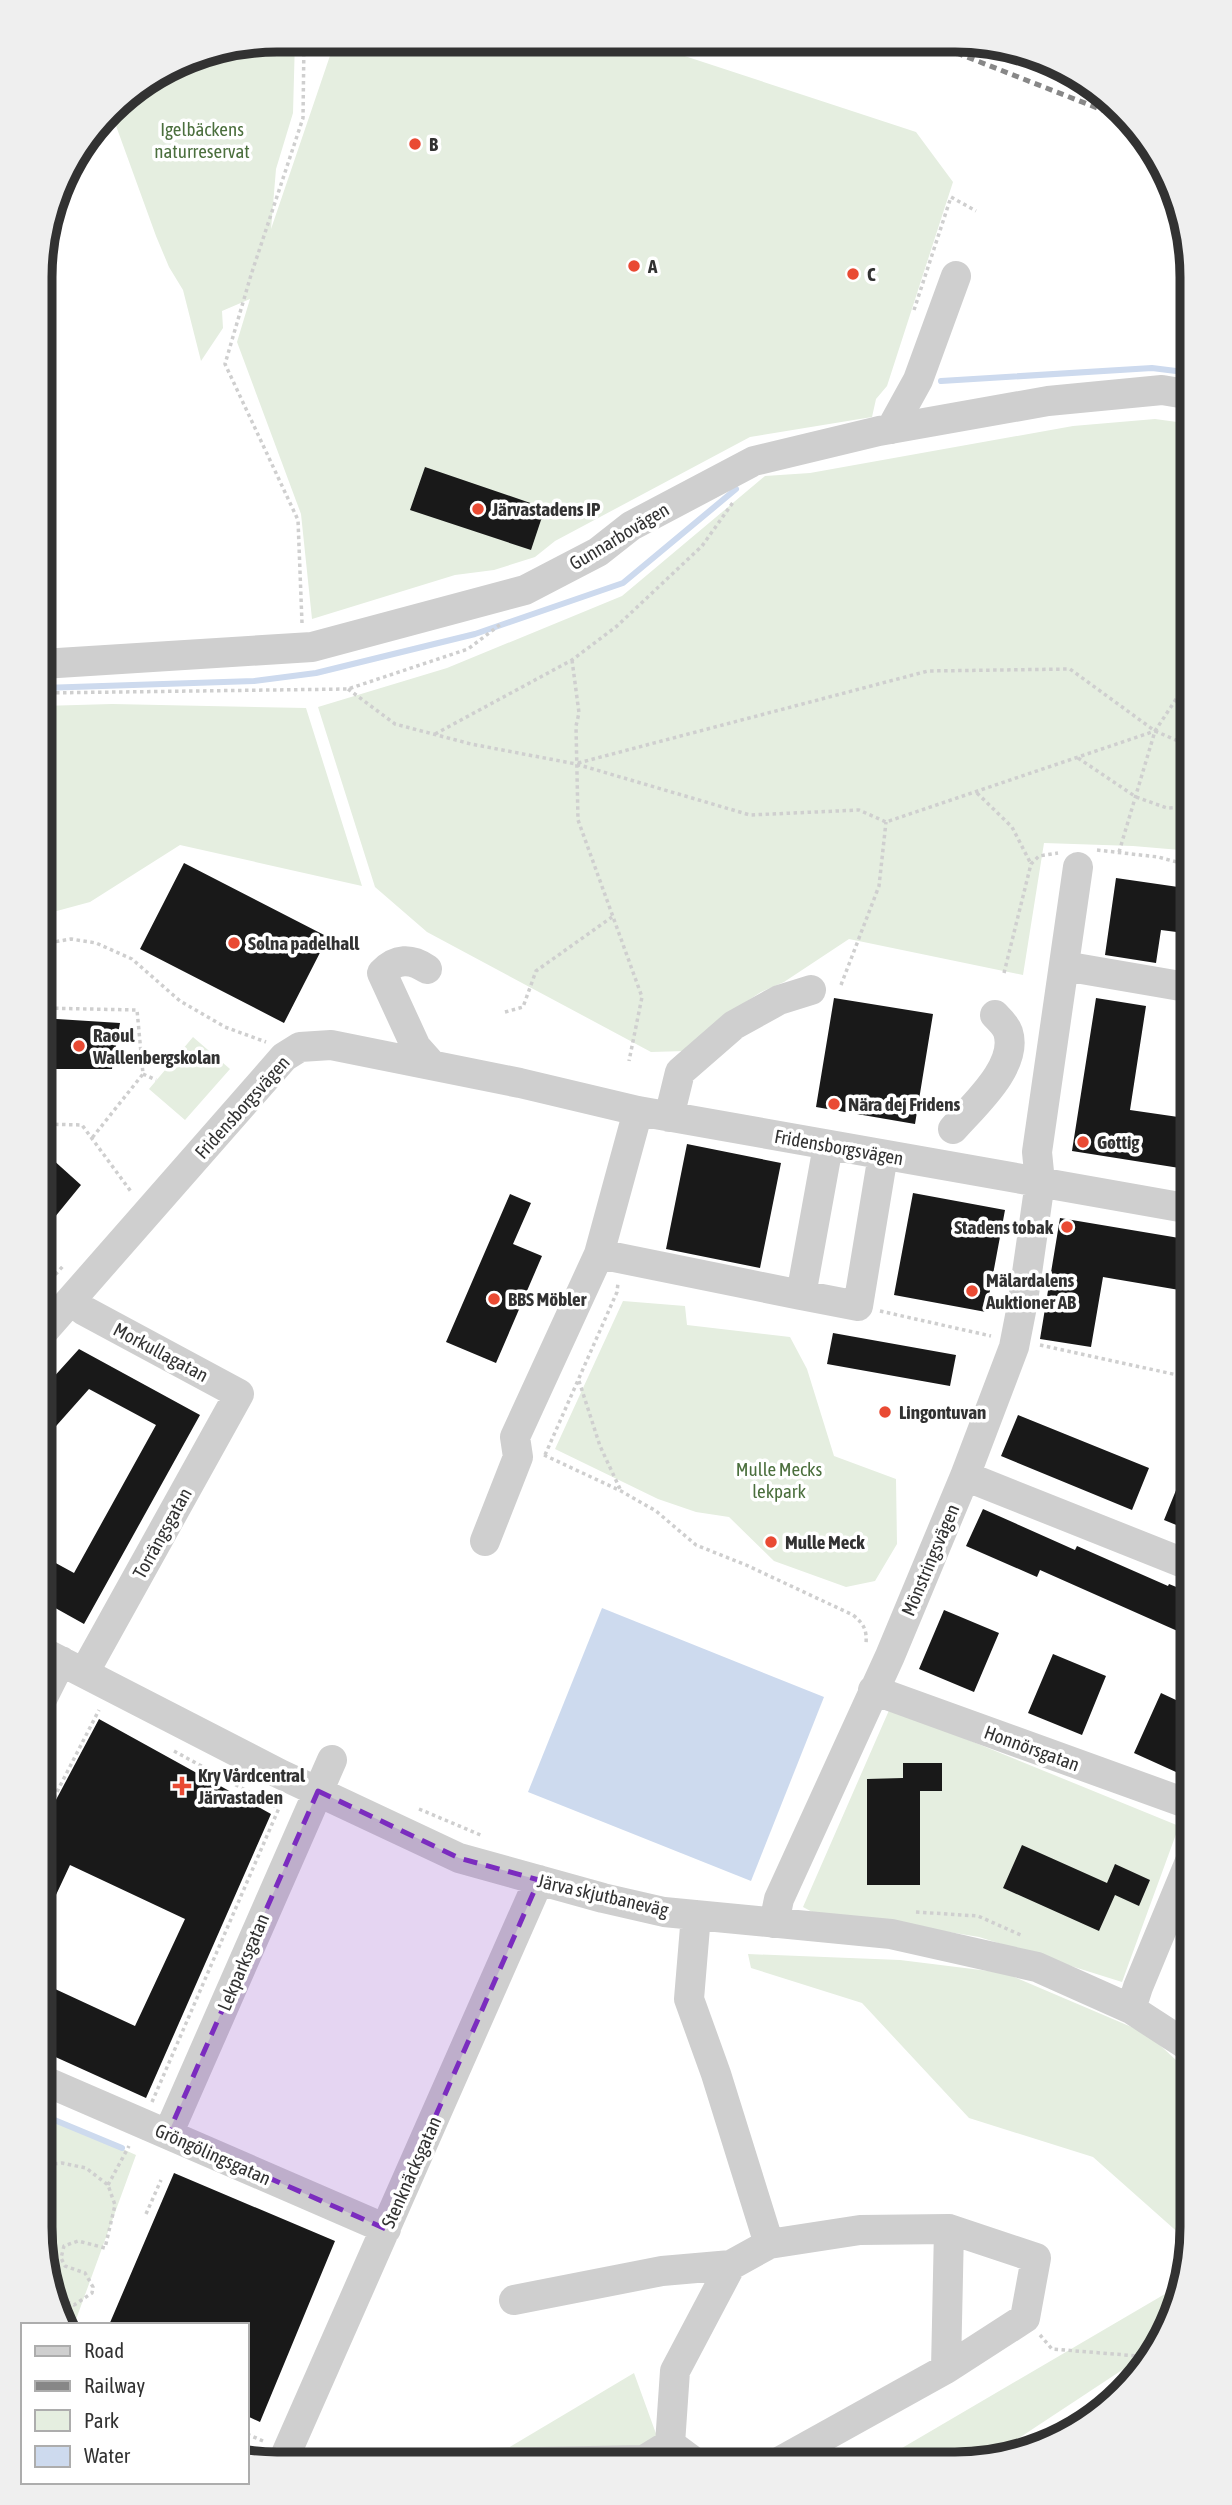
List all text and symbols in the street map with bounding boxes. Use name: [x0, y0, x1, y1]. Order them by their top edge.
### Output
park label: Igelbäckens naturreservat: [154, 118, 250, 162]
place label: B: [429, 133, 438, 155]
marker: B: [407, 136, 423, 152]
place label: A: [647, 255, 658, 277]
marker: A: [626, 258, 642, 274]
place label: C: [867, 263, 876, 285]
marker: C: [845, 266, 861, 282]
place label: Järvastadens IP: [491, 498, 601, 520]
street label: Gunnarbovägen: [565, 498, 673, 574]
marker: Järvastadens IP: [470, 501, 486, 517]
place label: Solna padelhall: [248, 932, 360, 954]
marker: Solna padelhall: [226, 935, 242, 951]
place label: Raoul Wallenbergskolan: [92, 1024, 220, 1068]
marker: Raoul Wallenbergskolan: [71, 1038, 87, 1054]
street label: Fridensborgsvägen: [190, 1051, 294, 1163]
place label: Nära dej Fridens: [848, 1093, 960, 1115]
marker: Nära dej Fridens: [826, 1096, 842, 1112]
street label: Fridensborgsvägen: [773, 1125, 905, 1169]
place label: Gottig: [1097, 1131, 1140, 1153]
marker: Gottig: [1075, 1134, 1091, 1150]
place label: Stadens tobak: [954, 1216, 1054, 1238]
marker: Stadens tobak: [1059, 1219, 1075, 1235]
place label: Mälardalens Auktioner AB: [985, 1269, 1076, 1313]
marker: Mälardalens Auktioner AB: [964, 1283, 980, 1299]
place label: BBS Möbler: [508, 1288, 587, 1310]
marker: BBS Möbler: [486, 1291, 502, 1307]
street label: Morkullagatan: [110, 1318, 212, 1386]
place label: Lingontuvan: [899, 1401, 986, 1423]
marker: Lingontuvan: [877, 1404, 893, 1420]
park label: Mulle Mecks lekpark: [736, 1458, 822, 1502]
street label: Torrängsgatan: [128, 1484, 196, 1582]
street label: Mönstringsvägen: [897, 1501, 963, 1619]
place label: Mulle Meck: [785, 1531, 865, 1553]
marker: Mulle Meck: [763, 1534, 779, 1550]
street label: Honnörsgatan: [981, 1721, 1083, 1775]
place label: Kry Vårdcentral Järvastaden: [197, 1764, 306, 1808]
marker: Kry Vårdcentral Järvastaden: [172, 1776, 192, 1796]
street label: Järva skjutbaneväg: [535, 1869, 671, 1921]
street label: Lekparksgatan: [213, 1910, 273, 2014]
street label: Stenknäcksgatan: [377, 2113, 445, 2231]
street label: Gröngölingsgatan: [152, 2119, 274, 2189]
legend: [21, 2323, 248, 2484]
text: Road: [84, 2338, 124, 2362]
text: Railway: [84, 2373, 146, 2397]
text: Park: [84, 2408, 119, 2432]
text: Water: [84, 2443, 131, 2467]

